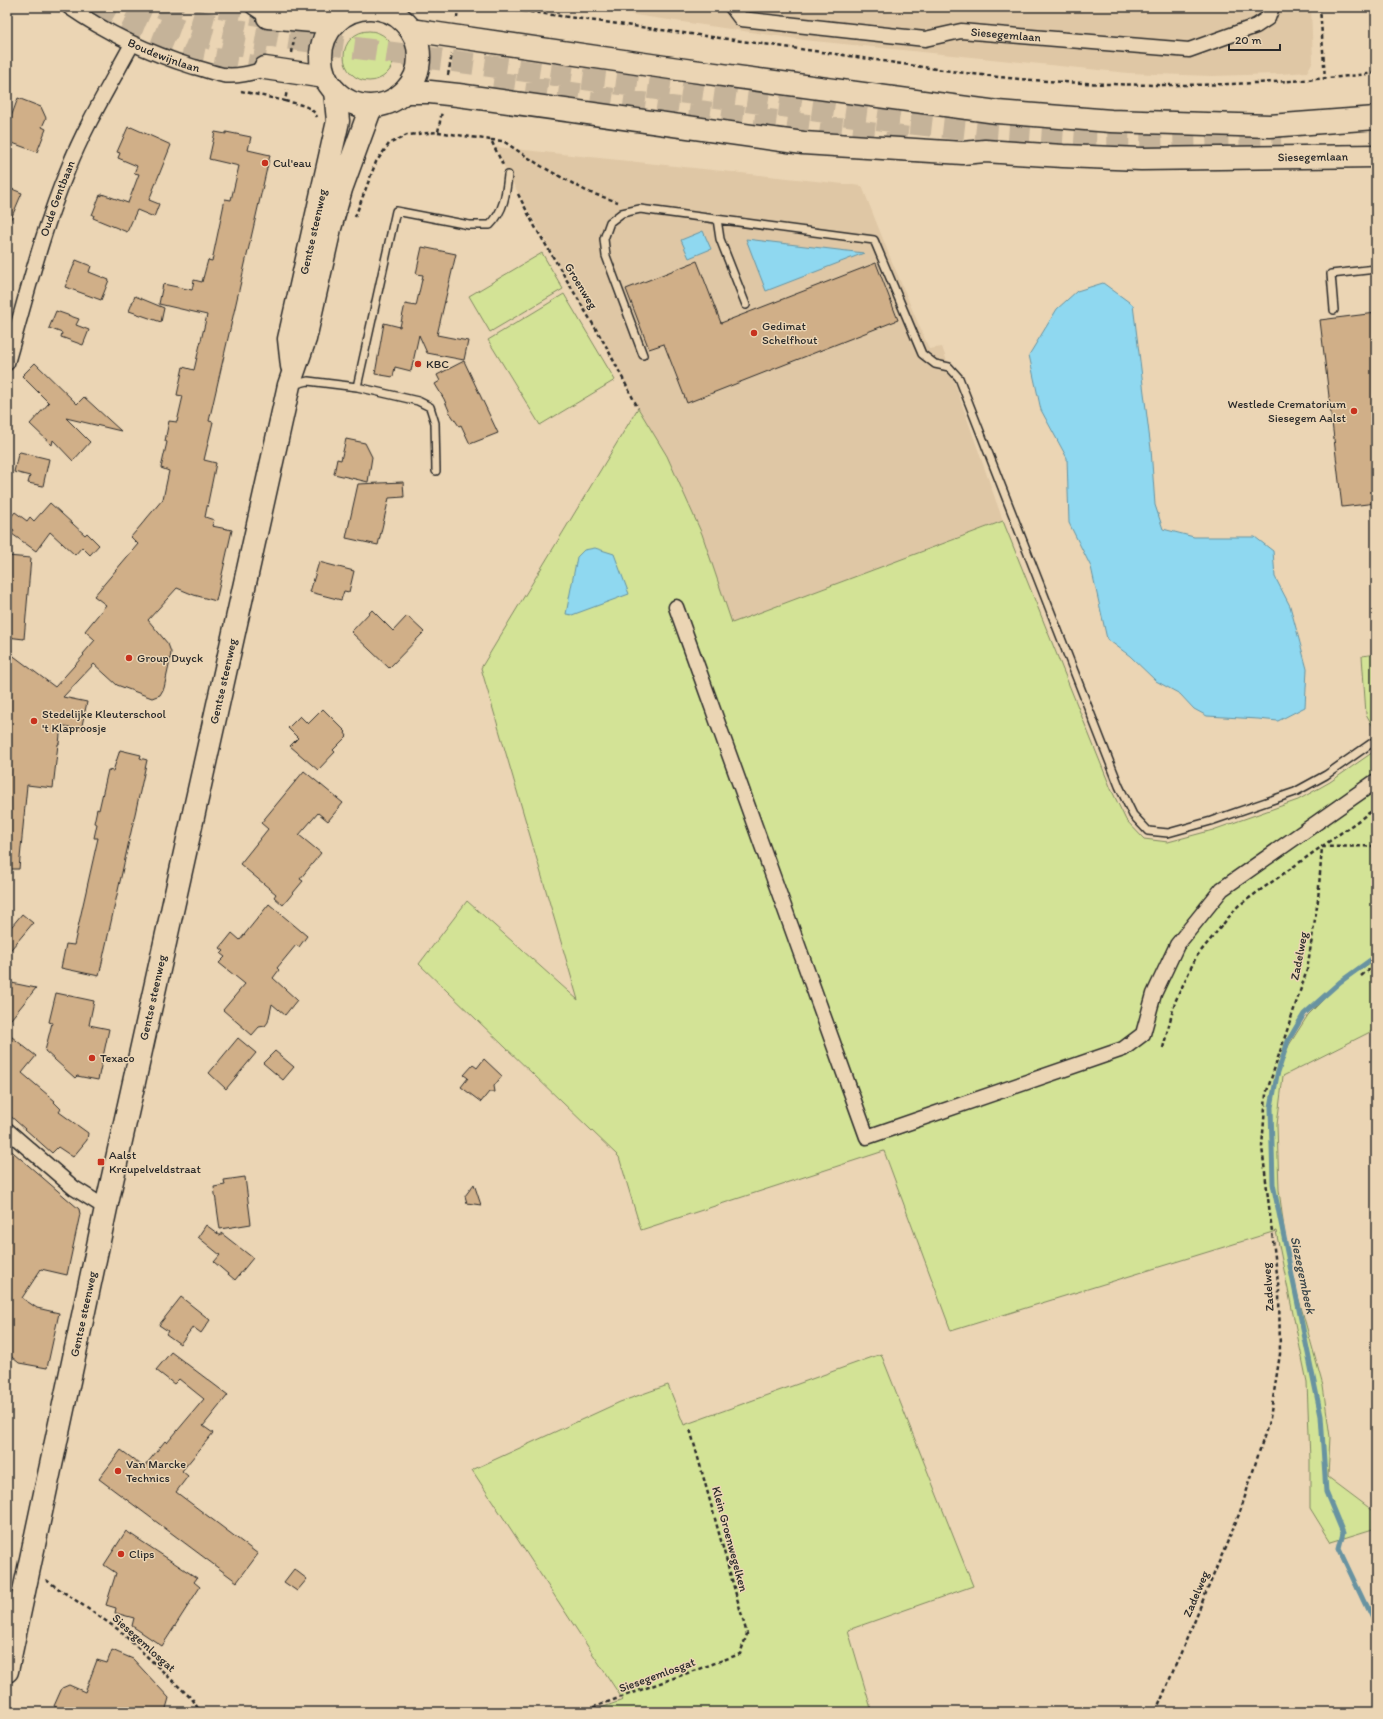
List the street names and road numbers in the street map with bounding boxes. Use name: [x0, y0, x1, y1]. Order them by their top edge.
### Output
street label: Siesegemlaan: [970, 25, 1042, 45]
street label: Boudewijnlaan: [126, 35, 202, 75]
street label: Siesegemlaan: [1278, 149, 1349, 164]
street label: Oude Gentbaan: [37, 158, 78, 238]
street label: Gentse steenweg: [297, 187, 330, 276]
street label: Groenweg: [562, 260, 601, 312]
street label: Gentse steenweg: [207, 636, 240, 725]
street label: Zadelweg: [1287, 930, 1311, 981]
street label: Gentse steenweg: [136, 953, 169, 1042]
street label: Zadelweg: [1259, 1261, 1277, 1312]
street label: Gentse steenweg: [67, 1269, 99, 1358]
street label: Klein Groenwegelken: [709, 1485, 751, 1593]
street label: Zadelweg: [1180, 1568, 1212, 1619]
street label: Siesegemlosgat: [109, 1611, 179, 1675]
street label: Siesegemlosgat: [617, 1655, 698, 1695]

